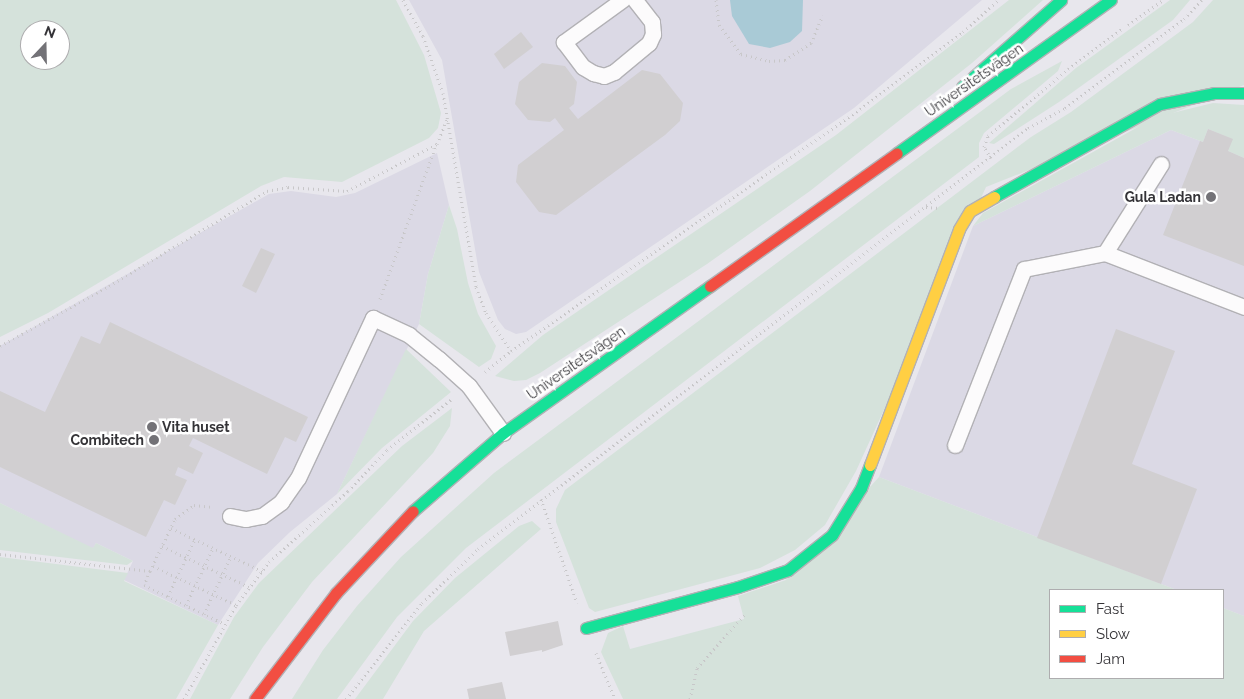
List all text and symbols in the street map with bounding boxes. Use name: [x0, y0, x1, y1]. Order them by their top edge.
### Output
north arrow: [20, 20, 70, 70]
text: N: [42, 23, 58, 41]
street label: Universitetsvägen: [922, 40, 1026, 120]
place label: Gula Ladan: [1125, 189, 1201, 205]
marker: Gula Ladan: [1205, 191, 1217, 203]
street label: Universitetsvägen: [524, 323, 628, 403]
place label: Vita huset: [162, 419, 230, 435]
marker: Vita huset: [146, 421, 158, 433]
place label: Combitech: [70, 432, 144, 448]
marker: Combitech: [148, 434, 160, 446]
legend: [1049, 589, 1224, 679]
text: Fast: [1096, 600, 1124, 618]
text: Slow: [1096, 625, 1130, 643]
text: Jam: [1096, 650, 1125, 668]

